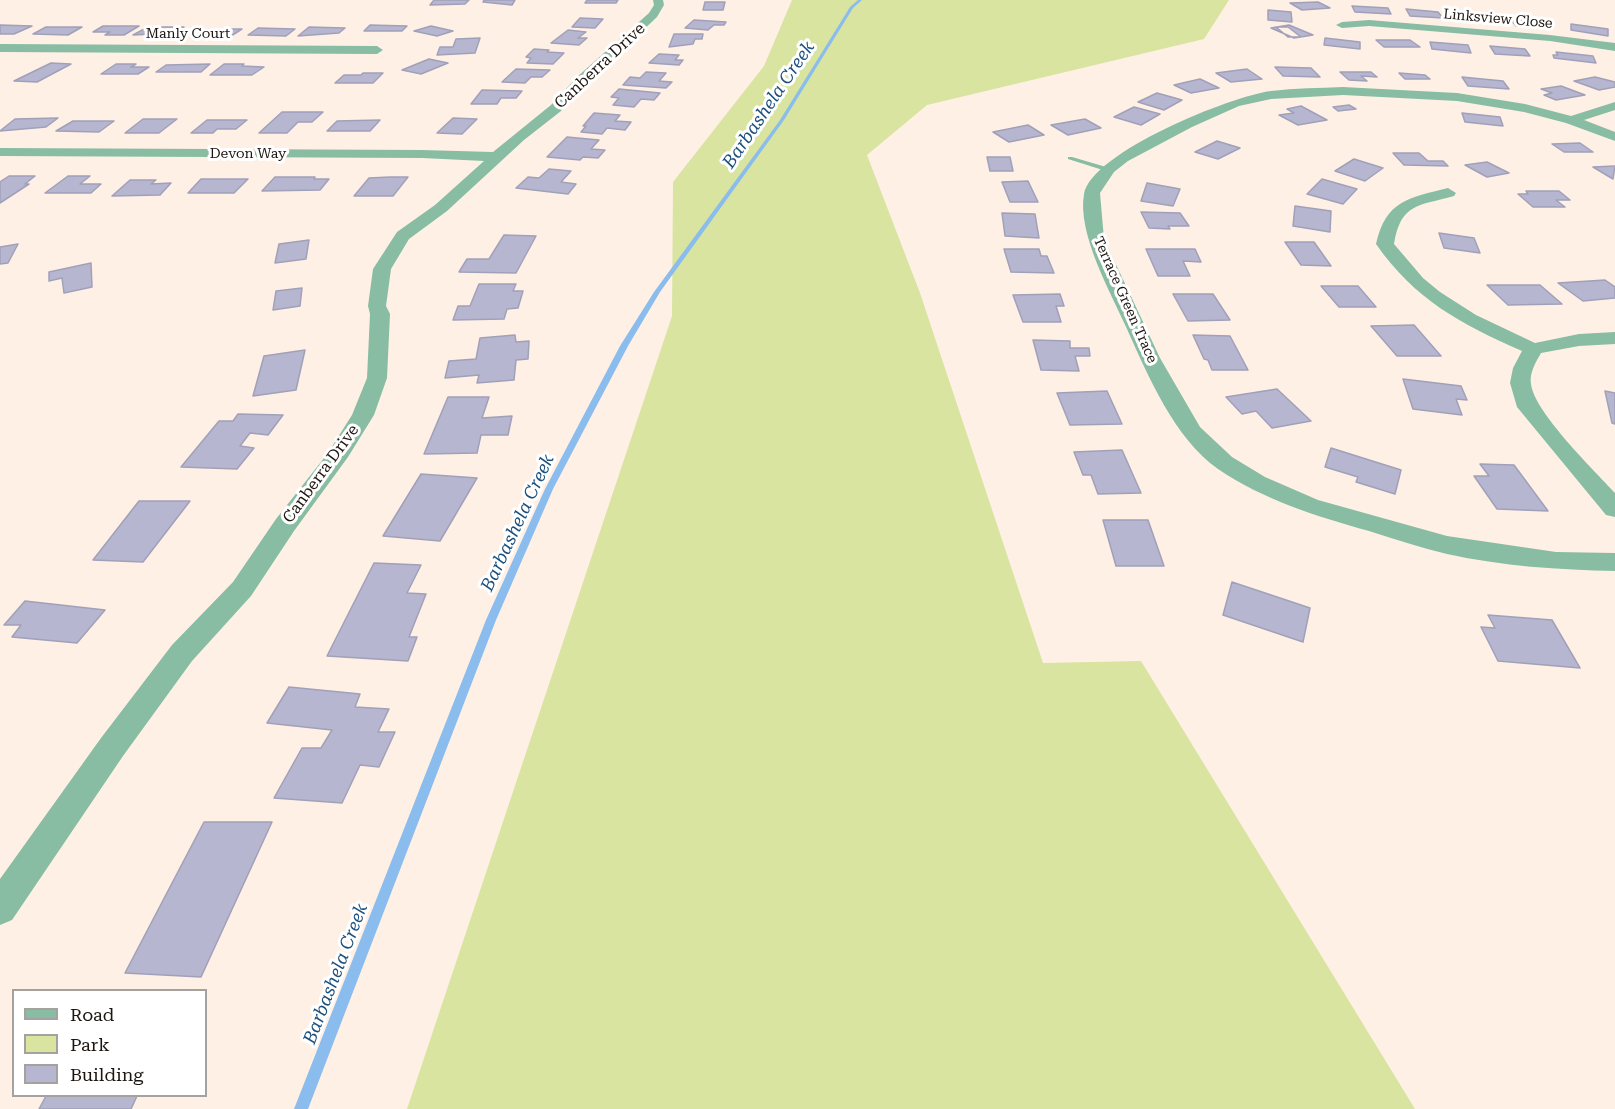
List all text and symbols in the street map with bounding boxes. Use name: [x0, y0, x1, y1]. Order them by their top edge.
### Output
street label: Linksview Close: [1443, 6, 1553, 32]
street label: Canberra Drive: [551, 19, 649, 113]
street label: Manly Court: [146, 26, 230, 42]
water label: Barbashela Creek: [718, 37, 820, 173]
street label: Devon Way: [210, 146, 286, 162]
street label: Terrace Green Trace: [1090, 234, 1160, 366]
street label: Canberra Drive: [279, 421, 363, 527]
water label: Barbashela Creek: [477, 451, 559, 595]
water label: Barbashela Creek: [299, 901, 373, 1047]
legend: [12, 989, 207, 1097]
text: Road: [70, 1004, 114, 1025]
text: Park: [70, 1034, 110, 1055]
text: Building: [70, 1064, 144, 1085]

